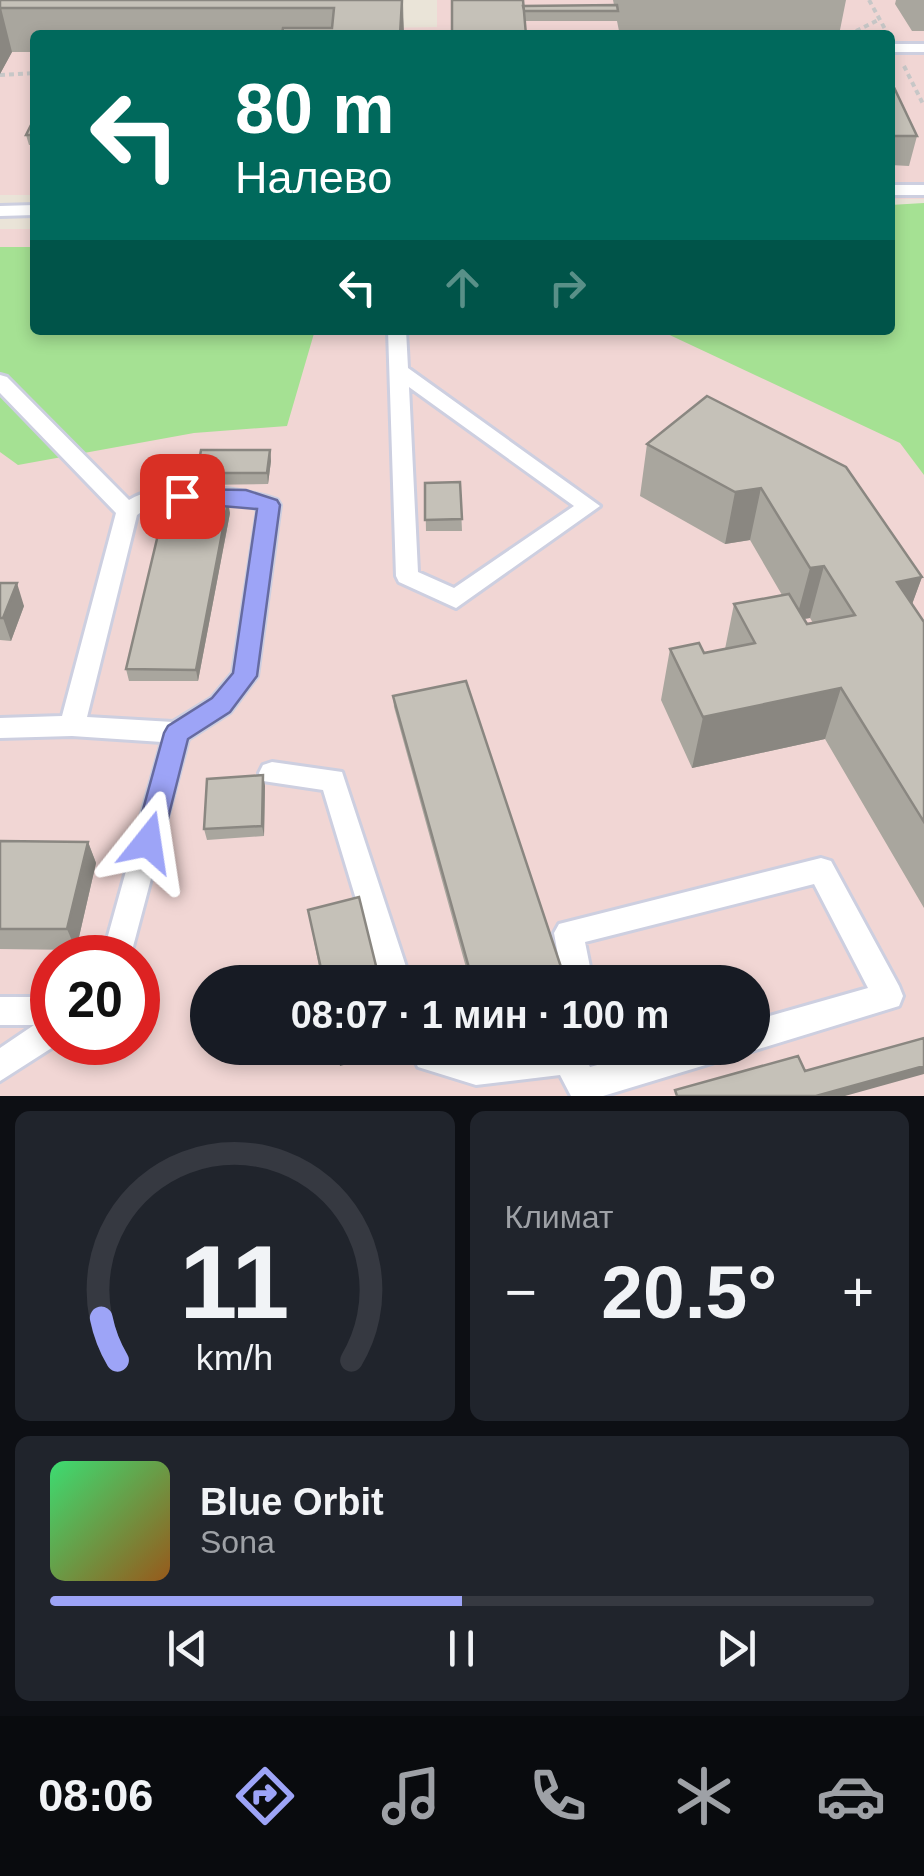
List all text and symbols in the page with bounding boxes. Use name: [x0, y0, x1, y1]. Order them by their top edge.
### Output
icon: left: [70, 70, 200, 200]
text: 80 m: [235, 70, 395, 148]
text: Налево: [235, 152, 392, 203]
icon: left: [330, 260, 385, 315]
icon: ahead: [435, 260, 490, 315]
icon: right: [540, 260, 595, 315]
pin: [140, 454, 225, 539]
icon: arrive: [155, 469, 210, 524]
position arrow: [96, 790, 200, 894]
speed limit sign: 20: [30, 935, 160, 1065]
text: 08:07 · 1 мин · 100 m: [291, 994, 669, 1036]
text: Климат: [505, 1199, 613, 1235]
text: 11: [180, 1224, 290, 1340]
text: 20.5°: [601, 1250, 777, 1334]
text: −: [505, 1261, 537, 1323]
text: +: [842, 1261, 874, 1323]
text: km/h: [196, 1338, 273, 1378]
text: Blue Orbit: [200, 1481, 384, 1523]
text: Sona: [200, 1524, 275, 1560]
icon: previous: [160, 1621, 215, 1676]
icon: pause: [434, 1621, 489, 1676]
icon: next: [709, 1621, 764, 1676]
icon: directions: [230, 1761, 300, 1831]
icon: music: [376, 1761, 446, 1831]
icon: phone: [523, 1761, 593, 1831]
icon: climate: [669, 1761, 739, 1831]
icon: car: [816, 1761, 886, 1831]
text: 08:06: [38, 1770, 153, 1821]

